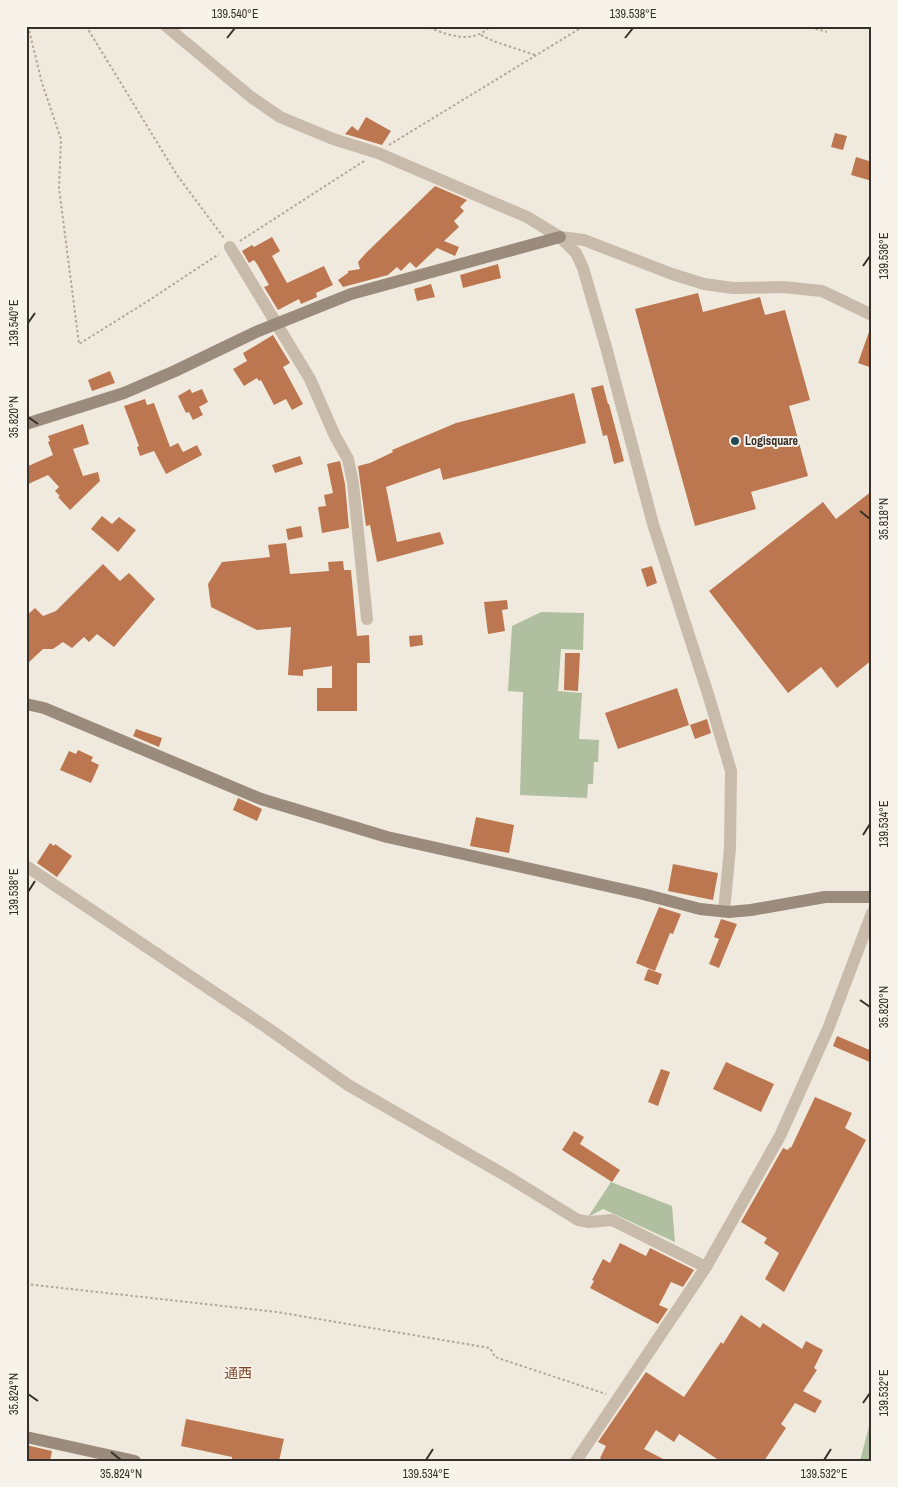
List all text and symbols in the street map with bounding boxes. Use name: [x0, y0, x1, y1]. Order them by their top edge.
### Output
text: 139.540°E: [212, 6, 258, 22]
text: 139.538°E: [610, 6, 656, 22]
text: 139.536°E: [876, 233, 892, 279]
text: 139.540°E: [6, 300, 22, 346]
text: 35.820°N: [6, 396, 22, 438]
place label: Logisquare: [745, 433, 799, 449]
marker: Logisquare: [729, 435, 741, 447]
text: 35.818°N: [876, 498, 892, 540]
text: 139.534°E: [876, 801, 892, 847]
text: 139.538°E: [6, 869, 22, 915]
text: 35.820°N: [876, 986, 892, 1028]
district label: 通西: [224, 1364, 252, 1382]
text: 139.532°E: [876, 1370, 892, 1416]
text: 35.824°N: [6, 1373, 22, 1415]
text: 35.824°N: [100, 1466, 142, 1482]
text: 139.534°E: [403, 1466, 449, 1482]
text: 139.532°E: [801, 1466, 847, 1482]

